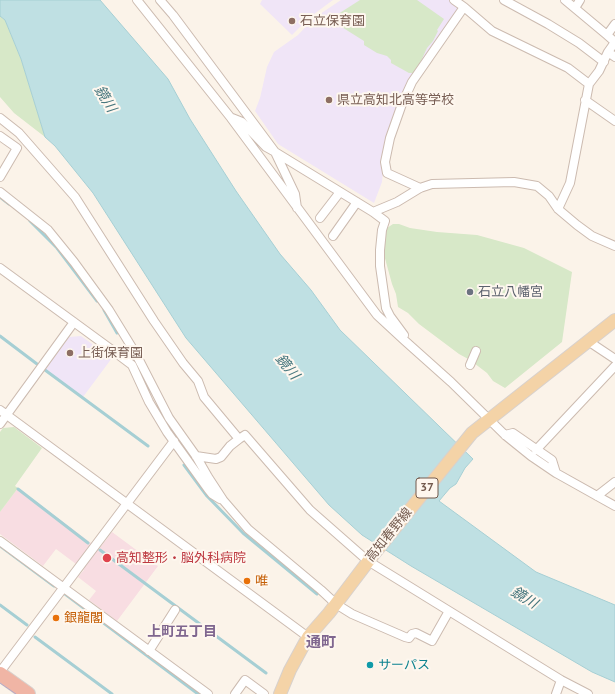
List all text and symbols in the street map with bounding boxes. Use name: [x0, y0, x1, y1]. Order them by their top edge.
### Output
place label: 石立保育園: [300, 13, 365, 29]
marker: 石立保育園: [287, 16, 297, 26]
water label: 鏡川: [90, 83, 120, 115]
place label: 県立高知北高等学校: [337, 92, 454, 108]
marker: 県立高知北高等学校: [324, 95, 334, 105]
place label: 石立八幡宮: [478, 284, 543, 300]
marker: 石立八幡宮: [465, 287, 475, 297]
place label: 上街保育園: [78, 345, 143, 361]
marker: 上街保育園: [65, 348, 75, 358]
water label: 鏡川: [272, 351, 302, 383]
road number: 37: [416, 478, 438, 498]
street label: 高知春野線: [362, 505, 416, 565]
place label: 高知整形・脳外科病院: [116, 550, 246, 566]
marker: 高知整形・脳外科病院: [101, 552, 113, 564]
place label: 唯: [255, 573, 268, 589]
marker: 唯: [242, 576, 252, 586]
water label: 鏡川: [508, 584, 540, 612]
place label: 銀龍閣: [64, 610, 103, 626]
marker: 銀龍閣: [51, 613, 61, 623]
district label: 上町五丁目: [147, 624, 217, 640]
district label: 通町: [306, 634, 336, 652]
place label: サーパス: [378, 657, 430, 673]
marker: サーパス: [365, 660, 375, 670]

